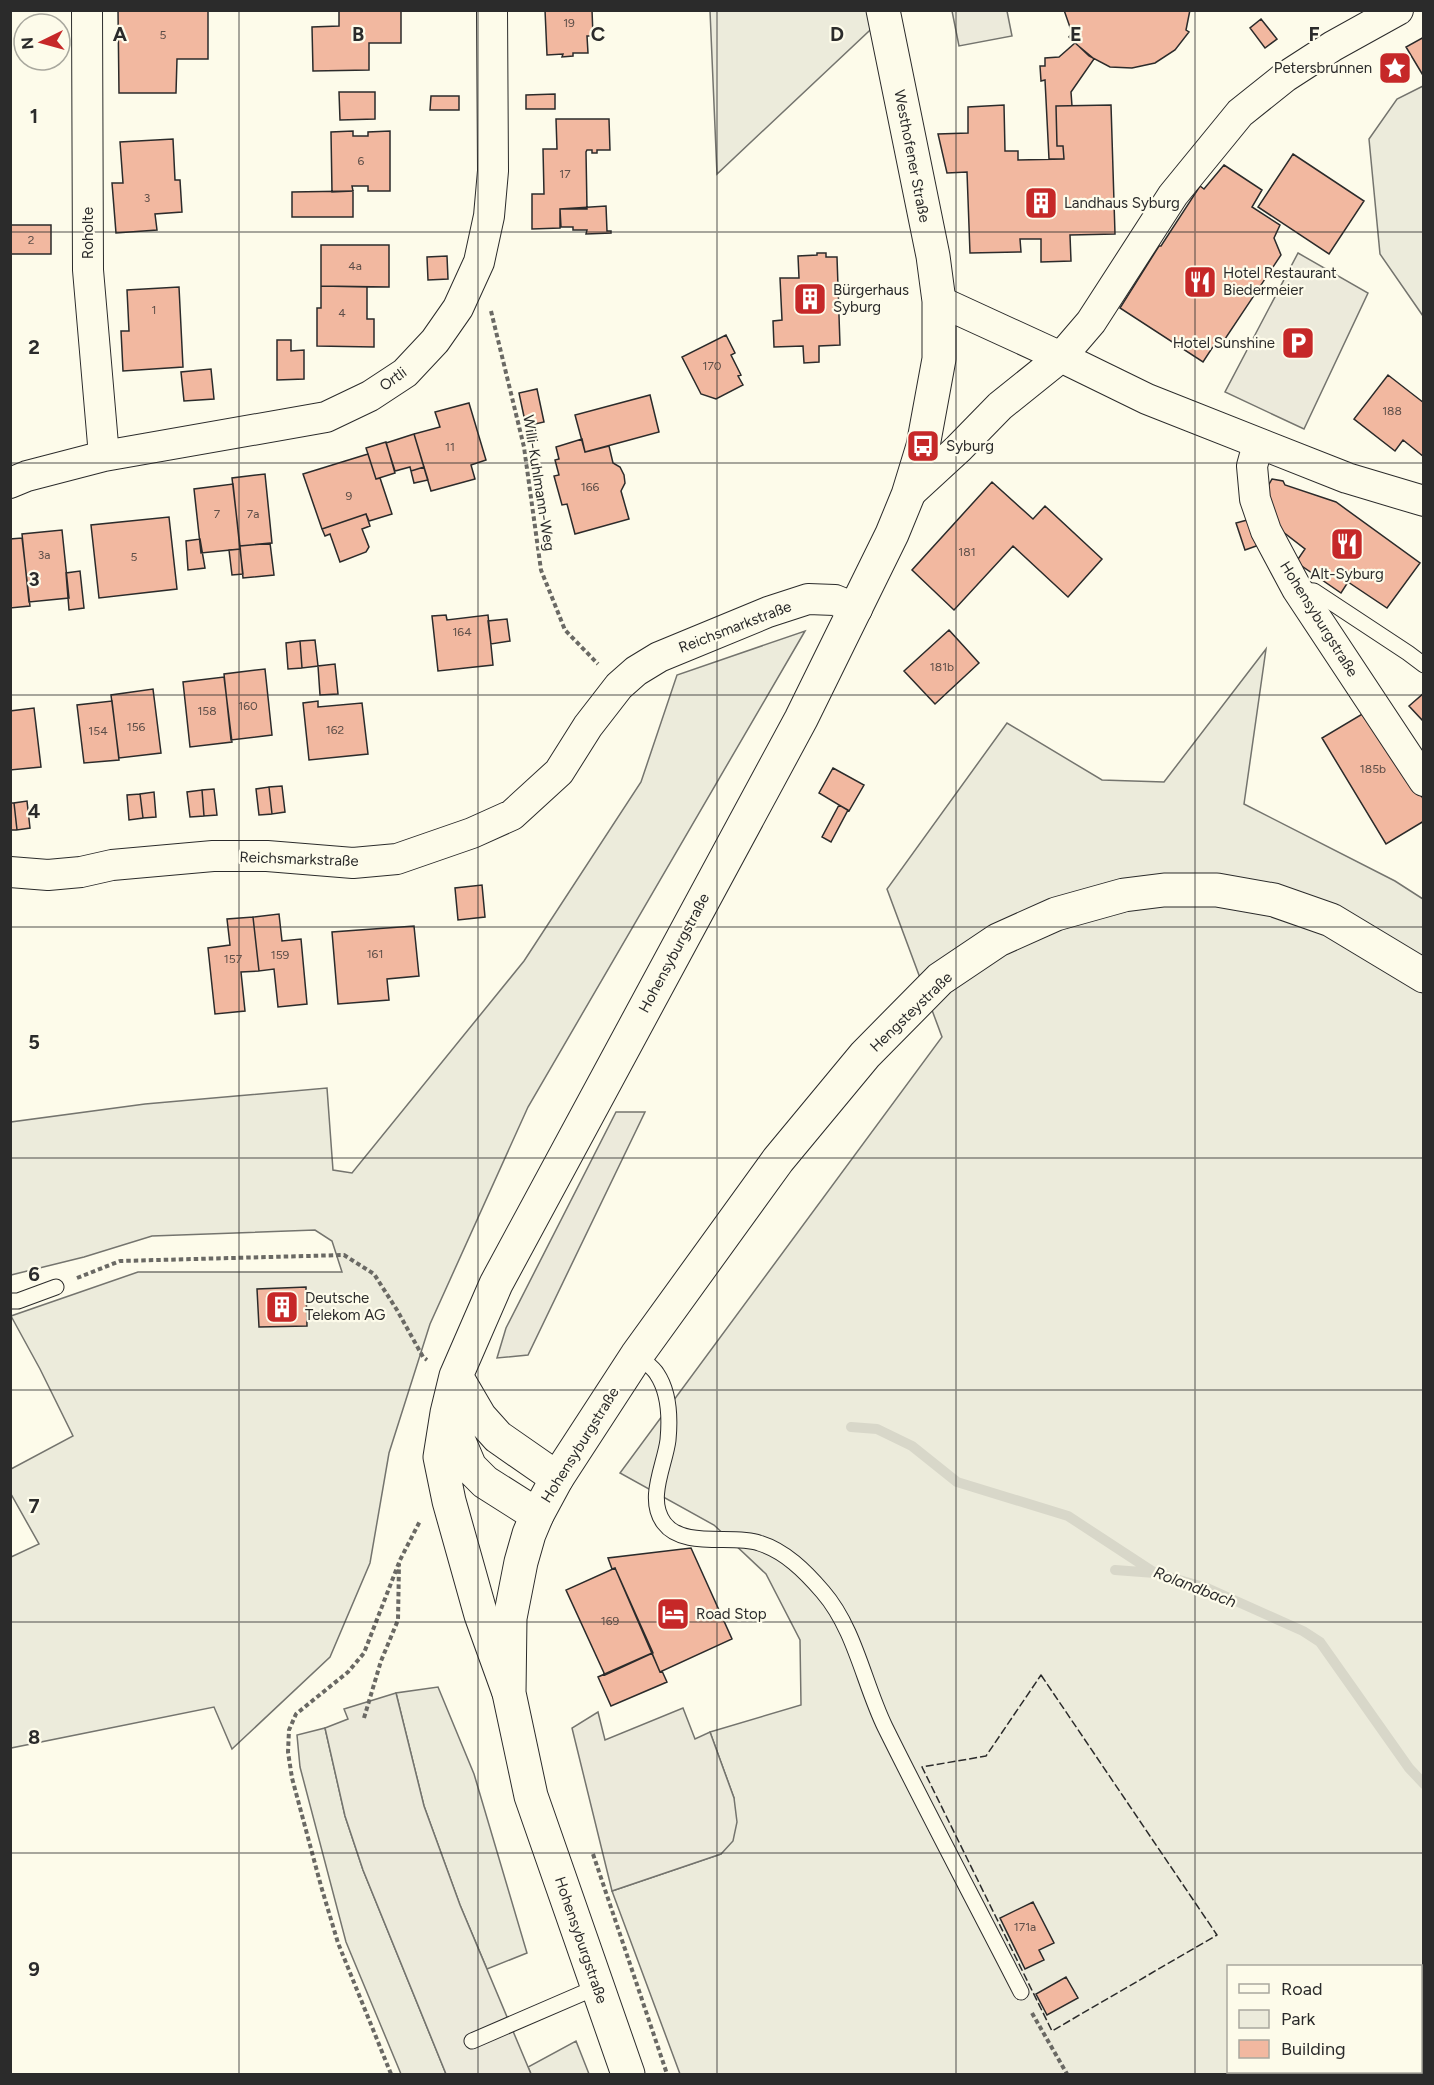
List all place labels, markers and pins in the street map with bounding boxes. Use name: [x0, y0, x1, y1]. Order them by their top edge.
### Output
place icon: Petersbrunnen: [1377, 50, 1413, 86]
place label: Petersbrunnen: [1274, 59, 1372, 77]
building icon: Landhaus Syburg: [1023, 185, 1059, 221]
place label: Landhaus Syburg: [1064, 194, 1180, 212]
restaurant icon: Hotel Restaurant Biedermeier: [1182, 264, 1218, 300]
place label: Hotel Restaurant Biedermeier: [1223, 264, 1337, 299]
building icon: Bürgerhaus Syburg: [792, 281, 828, 317]
place label: Bürgerhaus Syburg: [833, 281, 909, 316]
parking icon: Hotel Sunshine: [1280, 325, 1316, 361]
place label: Hotel Sunshine: [1173, 334, 1275, 352]
bus stop icon: Syburg: [905, 428, 941, 464]
place label: Syburg: [946, 437, 994, 455]
restaurant icon: Alt-Syburg: [1329, 526, 1365, 562]
place label: Alt-Syburg: [1310, 565, 1384, 583]
building icon: Deutsche Telekom AG: [264, 1289, 300, 1325]
place label: Deutsche Telekom AG: [305, 1289, 386, 1324]
hotel icon: Road Stop: [655, 1596, 691, 1632]
place label: Road Stop: [696, 1605, 767, 1623]

